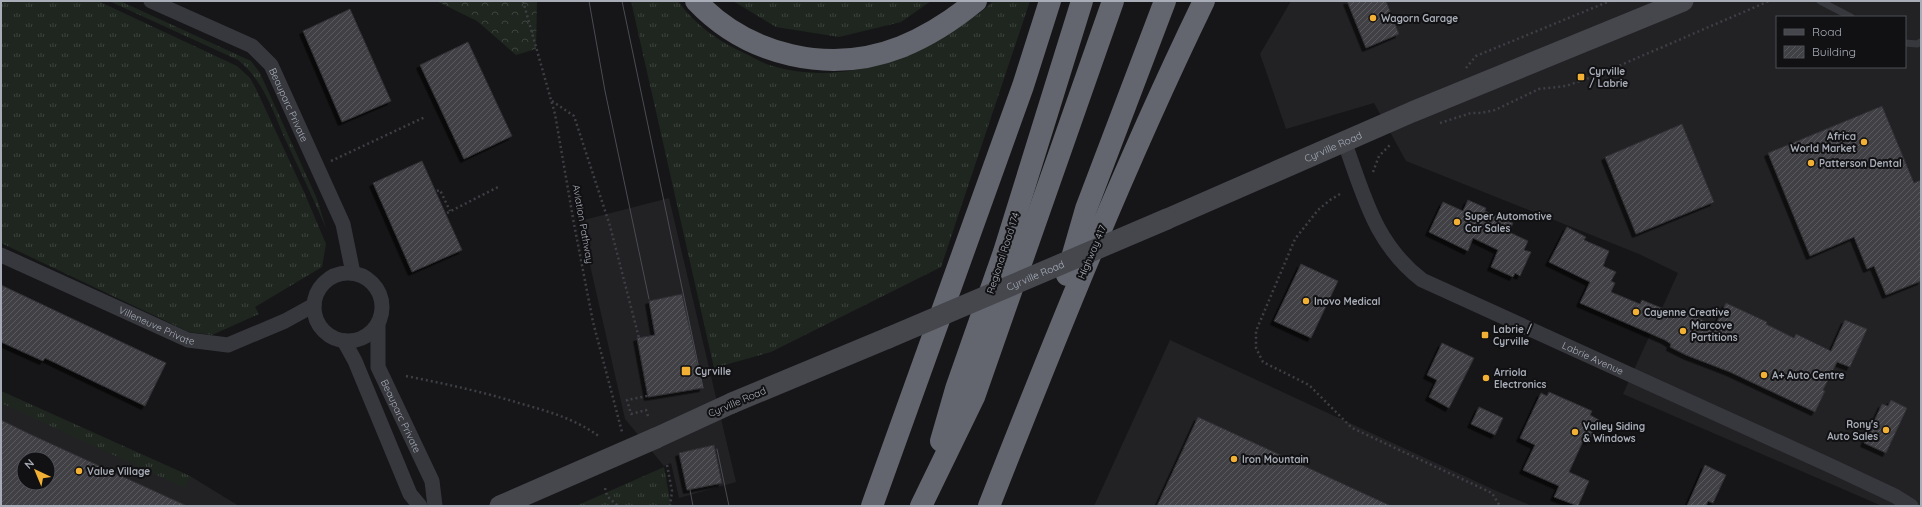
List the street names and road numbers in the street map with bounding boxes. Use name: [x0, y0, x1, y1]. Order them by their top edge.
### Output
street label: Beauparc Private: [267, 66, 312, 144]
street label: Cyrville Road: [1302, 128, 1364, 165]
street label: Aviation Pathway: [570, 183, 596, 265]
street label: Regional Road 174: [984, 211, 1022, 295]
street label: Highway 417: [1075, 223, 1109, 281]
street label: Cyrville Road: [1004, 257, 1066, 293]
street label: Villeneuve Private: [117, 303, 196, 347]
street label: Labrie Avenue: [1560, 338, 1626, 377]
street label: Beauparc Private: [378, 377, 424, 455]
street label: Cyrville Road: [706, 384, 768, 420]

